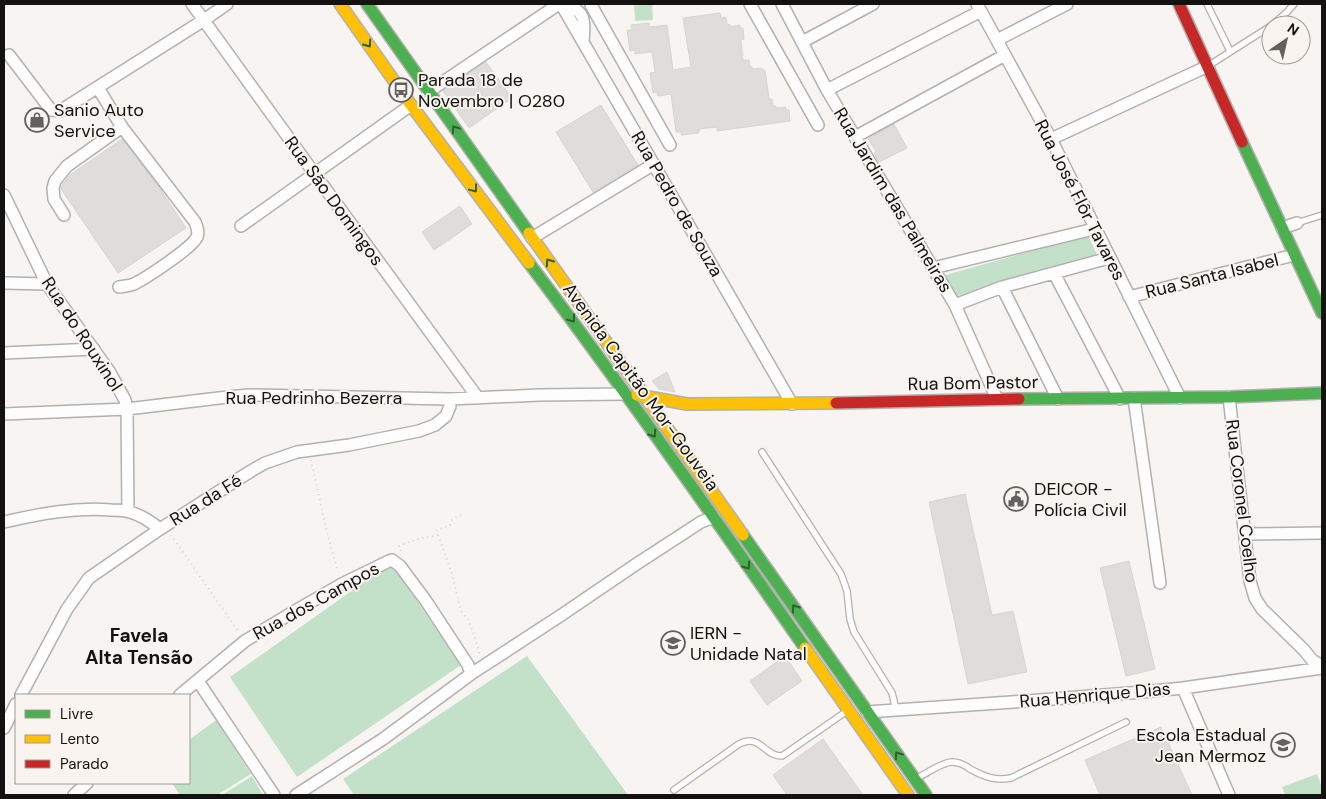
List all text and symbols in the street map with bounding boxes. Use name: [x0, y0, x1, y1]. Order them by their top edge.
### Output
north arrow: [1261, 15, 1311, 65]
text: N: [1284, 19, 1303, 40]
one-way arrow: [362, 38, 371, 47]
place label: Parada 18 de Novembro | O280: [418, 68, 565, 113]
bus stop icon: Parada 18 de Novembro | O280: [388, 77, 414, 103]
place label: Sanio Auto Service: [54, 98, 144, 143]
street label: Rua Jardim das Palmeiras: [828, 103, 958, 297]
shop icon: Sanio Auto Service: [24, 107, 50, 133]
street label: Rua José Flôr Tavares: [1029, 115, 1131, 285]
one-way arrow: [452, 125, 461, 135]
street label: Rua Pedro de Souza: [625, 127, 729, 281]
street label: Rua São Domingos: [279, 131, 389, 271]
one-way arrow: [468, 183, 477, 193]
street label: Rua Santa Isabel: [1143, 248, 1281, 304]
one-way arrow: [546, 258, 555, 267]
street label: Rua do Rouxinol: [36, 272, 128, 396]
street label: Avenida Capitão Mor-Gouveia: [557, 278, 725, 496]
one-way arrow: [566, 313, 574, 322]
street label: Rua Bom Pastor: [908, 370, 1039, 396]
street label: Rua Pedrinho Bezerra: [226, 386, 402, 410]
street label: Rua Coronel Coelho: [1220, 418, 1264, 584]
one-way arrow: [647, 428, 656, 438]
street label: Rua da Fé: [165, 468, 247, 532]
place label: DEICOR - Polícia Civil: [1034, 477, 1127, 522]
public building icon: DEICOR - Polícia Civil: [1003, 486, 1029, 512]
street label: Rua dos Campos: [248, 556, 384, 646]
one-way arrow: [741, 560, 750, 570]
one-way arrow: [792, 604, 801, 614]
place label: IERN - Unidade Natal: [690, 621, 807, 666]
district label: Favela Alta Tensão: [85, 623, 193, 670]
school or university icon: IERN - Unidade Natal: [660, 630, 686, 656]
street label: Rua Henrique Dias: [1018, 676, 1172, 714]
legend: [15, 694, 190, 784]
text: Livre: [60, 704, 93, 724]
place label: Escola Estadual Jean Mermoz: [1136, 723, 1266, 768]
text: Lento: [60, 729, 99, 749]
school or university icon: Escola Estadual Jean Mermoz: [1270, 732, 1296, 758]
one-way arrow: [895, 752, 904, 761]
text: Parado: [60, 754, 109, 774]

